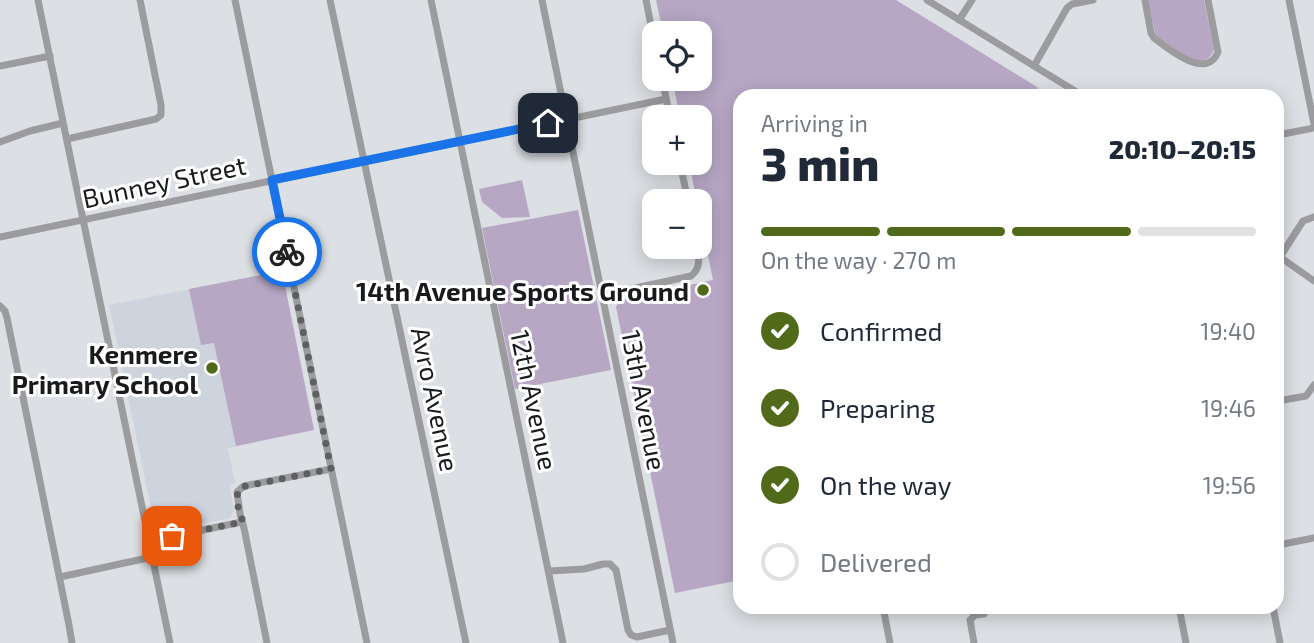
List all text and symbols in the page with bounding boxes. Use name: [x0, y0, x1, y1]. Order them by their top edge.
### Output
map controls: [642, 21, 712, 259]
button: locate: [642, 21, 712, 91]
pin: [518, 93, 578, 153]
icon: home: [529, 104, 567, 142]
button: +: [642, 105, 712, 175]
text: Arriving in: [761, 109, 868, 137]
text: 20:10–20:15: [1109, 133, 1256, 164]
text: 3 min: [761, 135, 879, 190]
street label: Bunney Street: [79, 149, 249, 213]
button: −: [642, 189, 712, 259]
courier: [252, 217, 322, 287]
icon: bike: [268, 233, 306, 271]
text: On the way · 270 m: [761, 246, 956, 274]
place label: 14th Avenue Sports Ground: [356, 275, 689, 306]
marker: 14th Avenue Sports Ground: [695, 282, 711, 298]
icon: check: [761, 312, 799, 350]
text: Confirmed: [820, 315, 943, 346]
text: 19:40: [1200, 317, 1256, 345]
street label: Avro Avenue: [406, 324, 466, 474]
street label: 12th Avenue: [505, 327, 565, 473]
street label: 13th Avenue: [616, 327, 674, 473]
place label: Kenmere Primary School: [12, 338, 198, 400]
marker: Kenmere Primary School: [204, 360, 220, 376]
icon: check: [761, 389, 799, 427]
text: Preparing: [820, 392, 935, 423]
text: 19:46: [1201, 394, 1256, 422]
icon: check: [761, 466, 799, 504]
text: On the way: [820, 469, 951, 500]
text: 19:56: [1203, 471, 1256, 499]
pin: [142, 506, 202, 566]
icon: bag: [153, 517, 191, 555]
text: Delivered: [820, 546, 932, 577]

